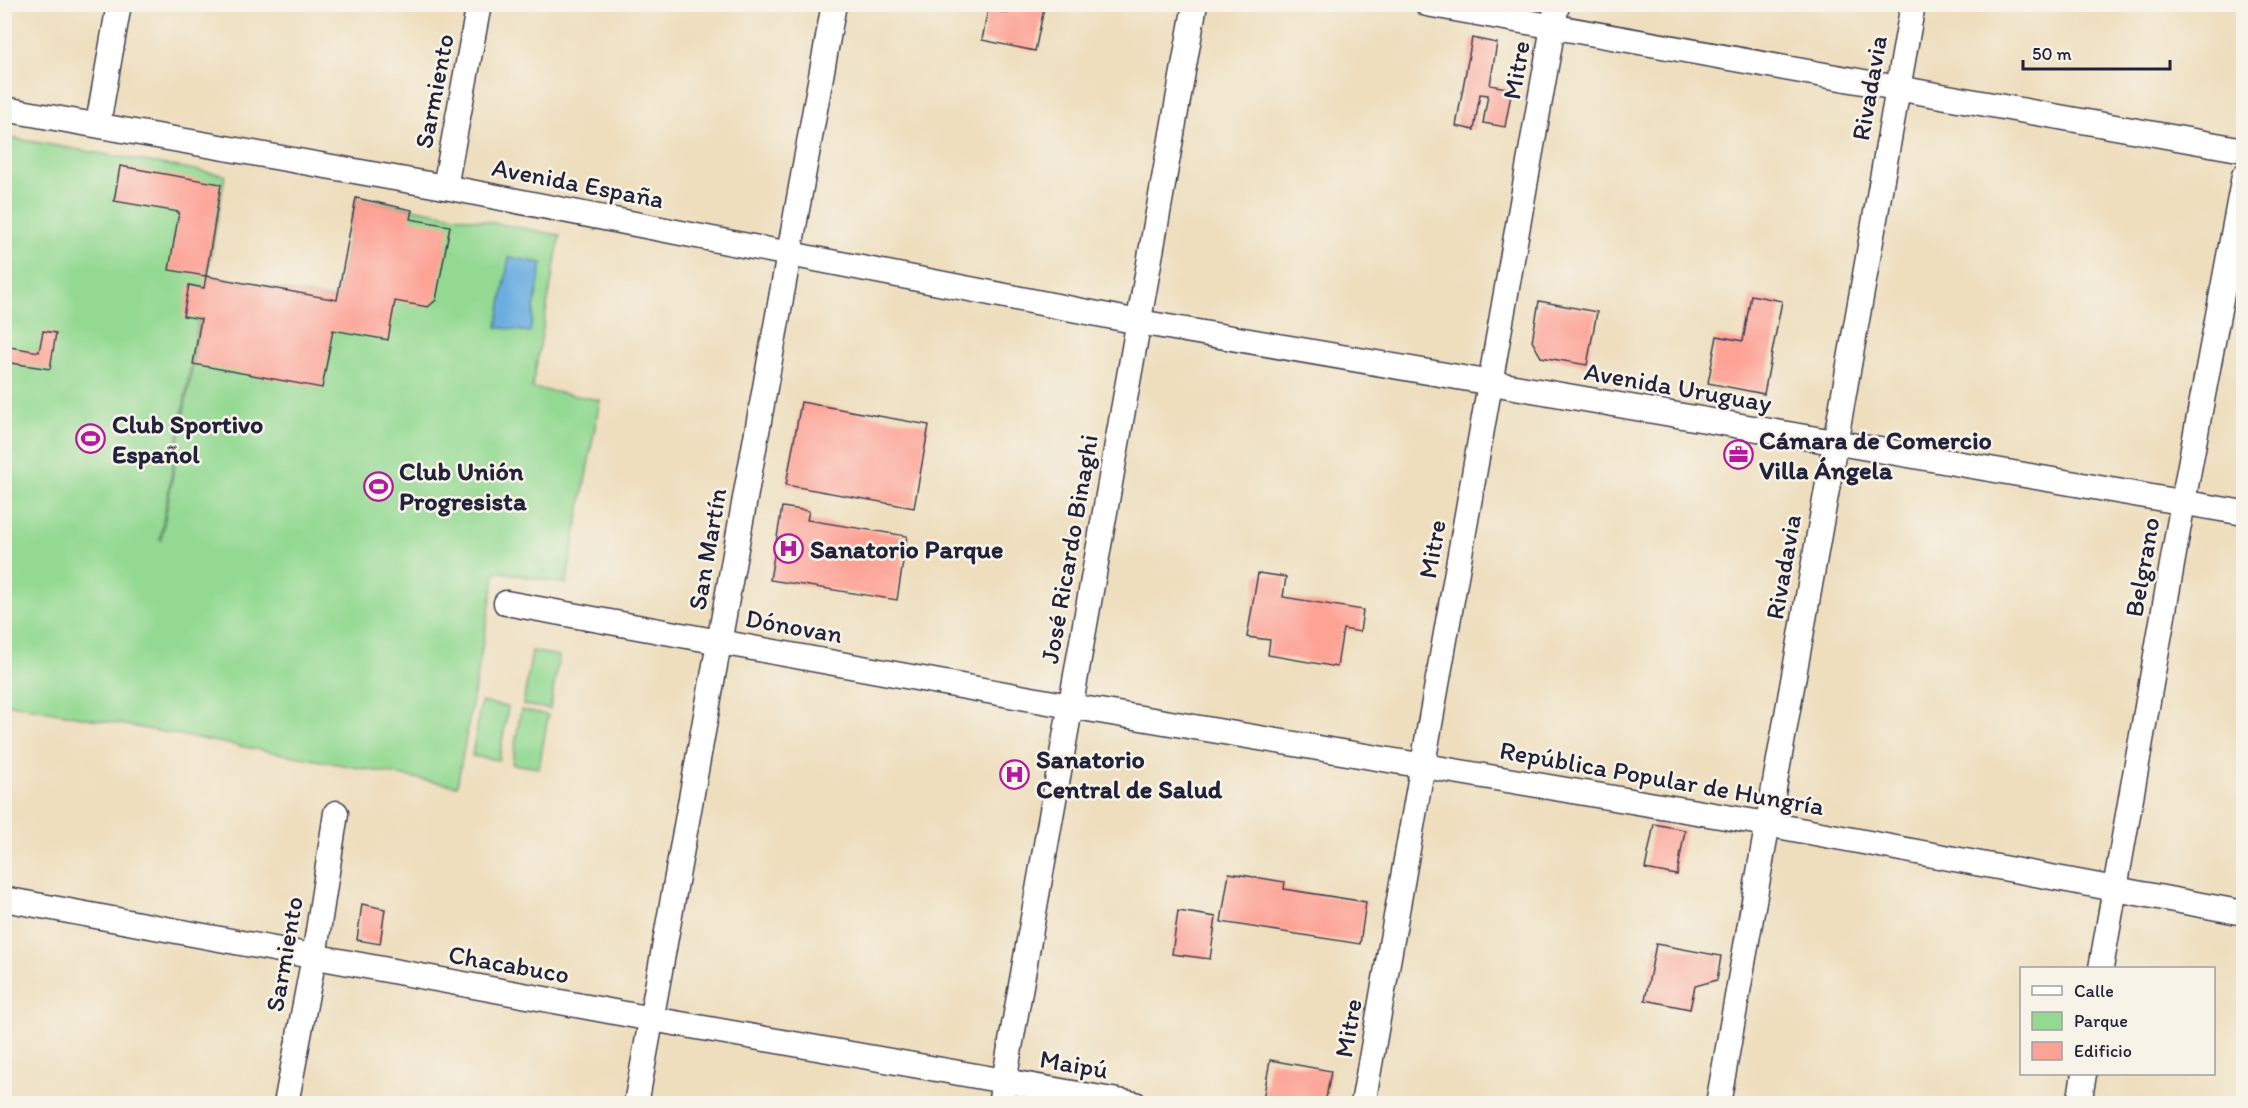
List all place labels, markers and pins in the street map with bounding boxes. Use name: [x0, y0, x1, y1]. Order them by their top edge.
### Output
place label: Club Sportivo Español: [112, 408, 263, 470]
sports icon: Club Sportivo Español: [75, 423, 107, 455]
place label: Cámara de Comercio Villa Ángela: [1759, 424, 1992, 486]
office icon: Cámara de Comercio Villa Ángela: [1722, 439, 1754, 471]
place label: Club Unión Progresista: [399, 455, 527, 517]
sports icon: Club Unión Progresista: [362, 470, 394, 502]
hospital icon: Sanatorio Parque: [773, 533, 805, 565]
place label: Sanatorio Parque: [810, 533, 1003, 565]
place label: Sanatorio Central de Salud: [1036, 743, 1223, 805]
hospital icon: Sanatorio Central de Salud: [999, 758, 1031, 790]

